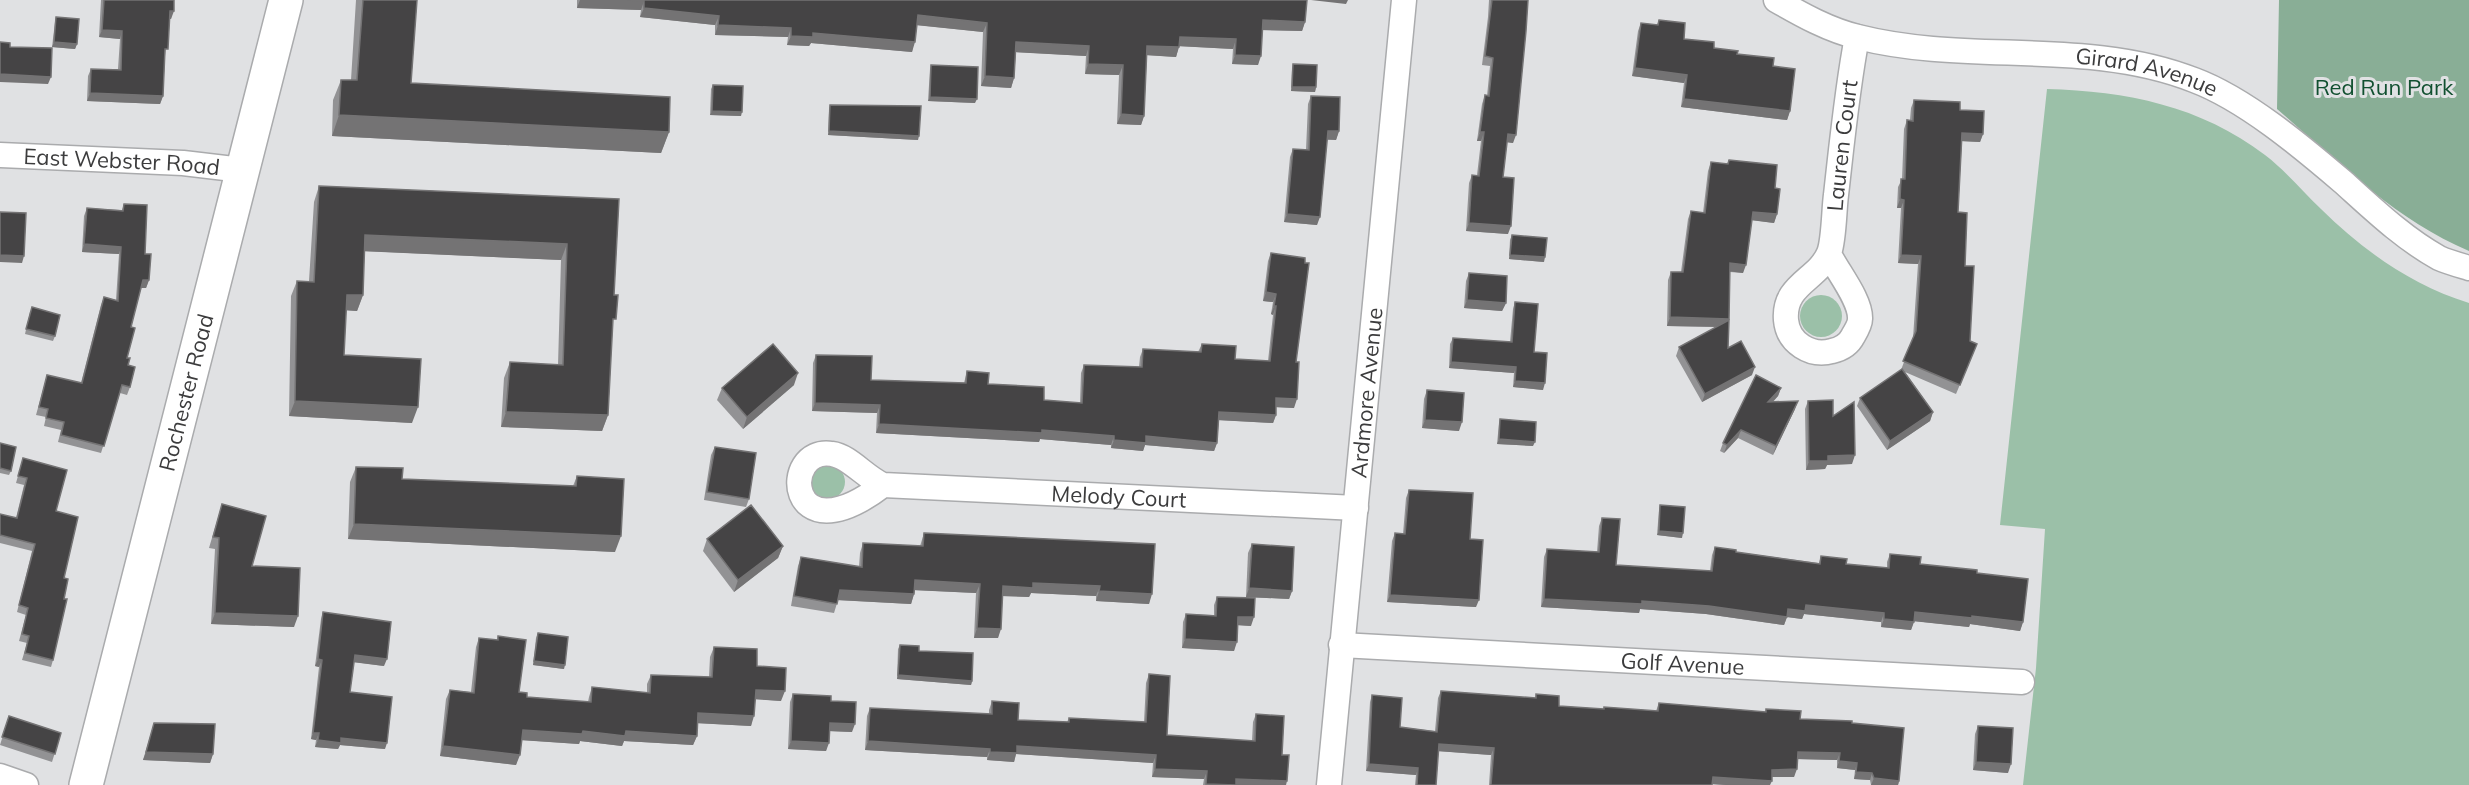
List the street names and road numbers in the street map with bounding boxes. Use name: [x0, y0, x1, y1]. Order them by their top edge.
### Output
street label: Girard Avenue: [2074, 42, 2222, 102]
street label: Lauren Court: [1821, 78, 1864, 212]
street label: East Webster Road: [23, 142, 222, 181]
street label: Ardmore Avenue: [1344, 306, 1389, 479]
street label: Rochester Road: [153, 311, 219, 474]
street label: Melody Court: [1051, 479, 1187, 514]
street label: Golf Avenue: [1620, 646, 1745, 681]

